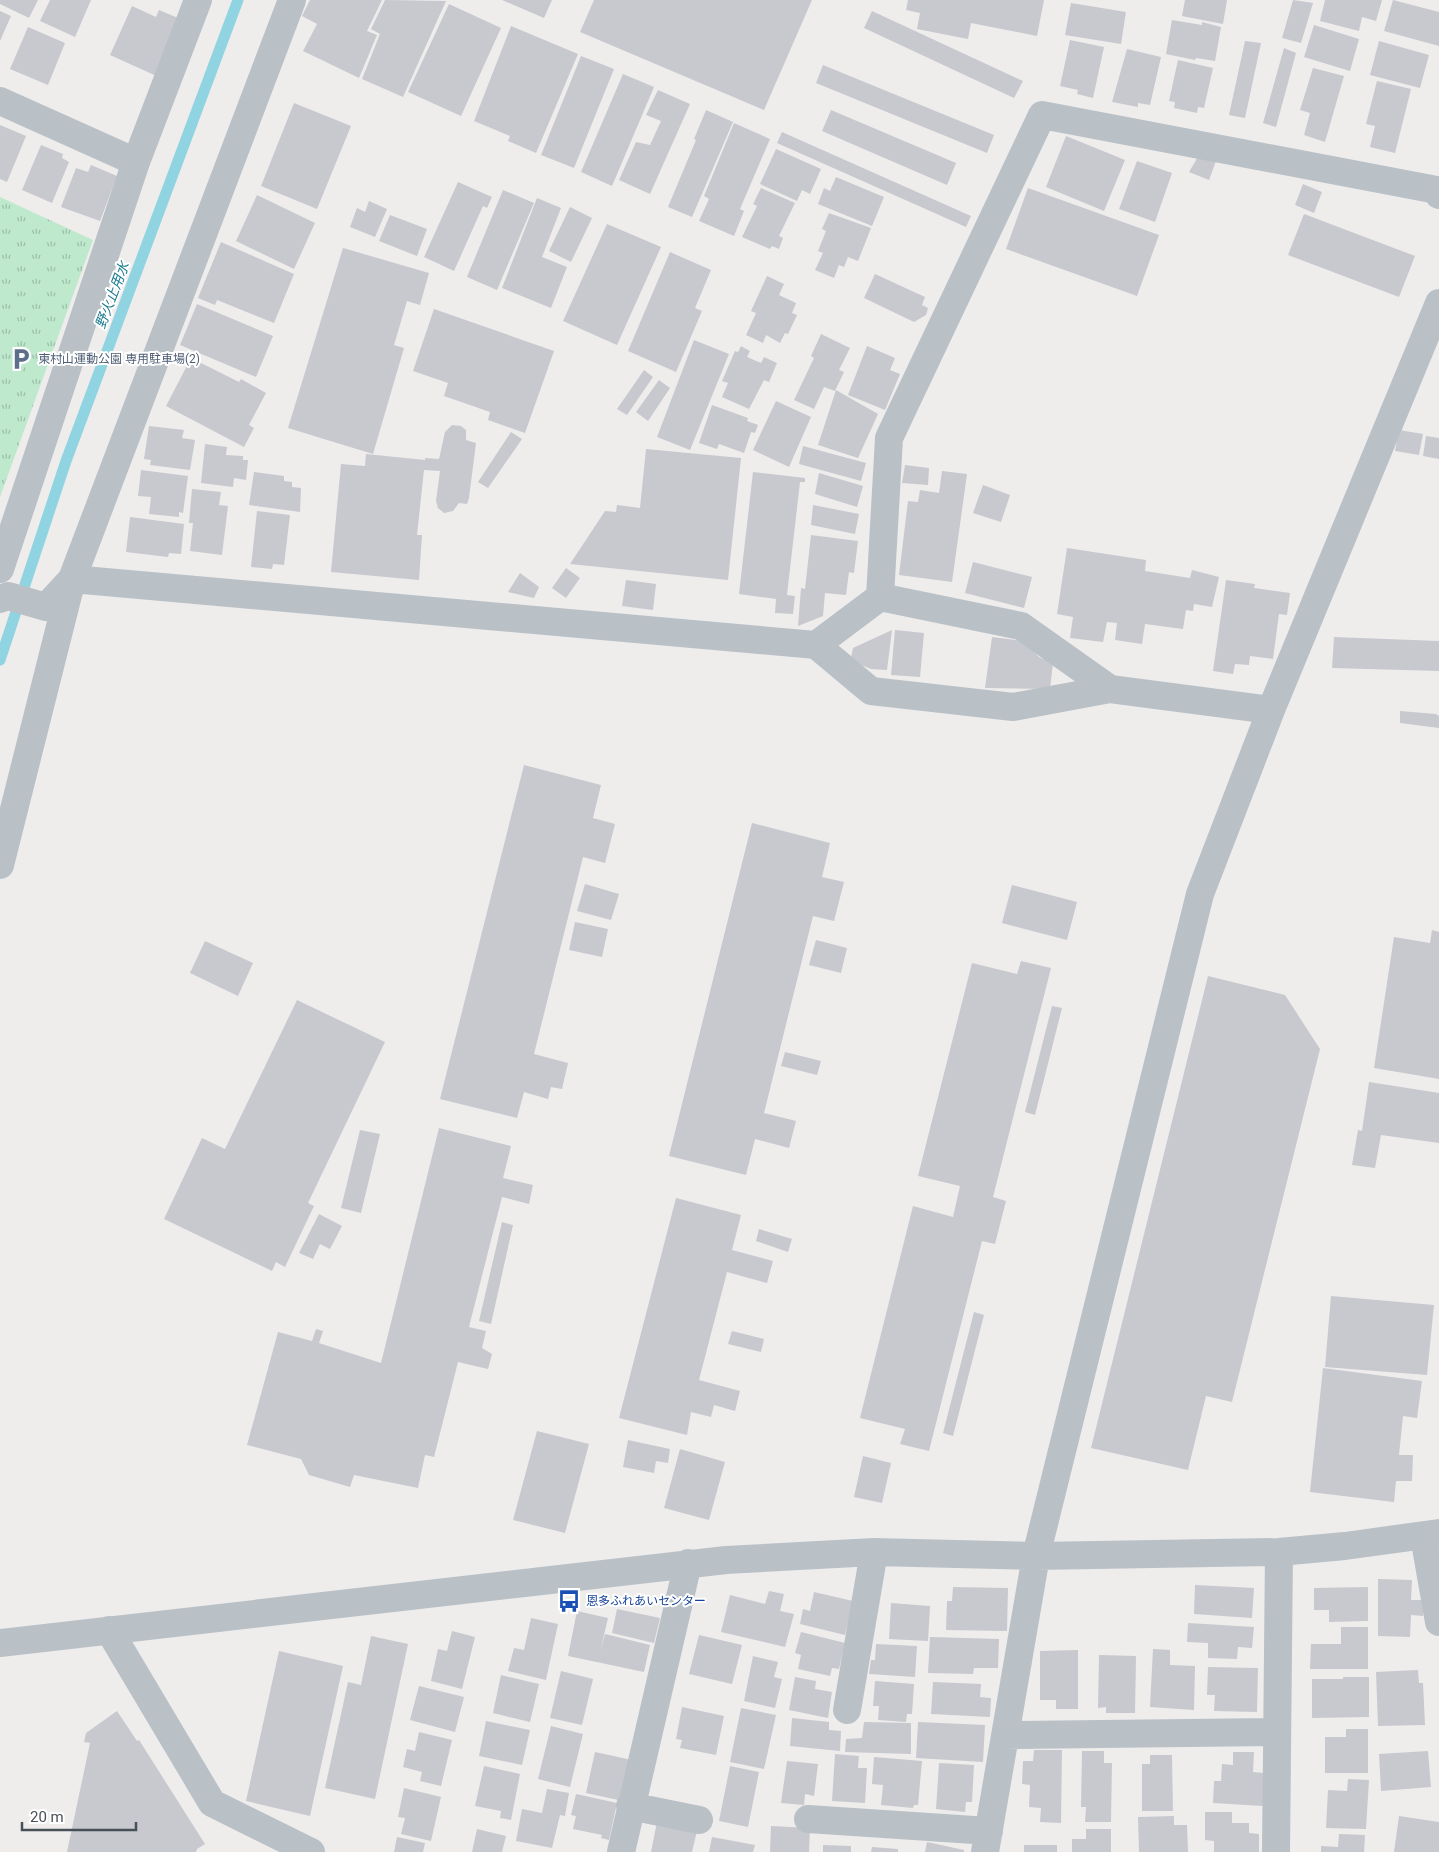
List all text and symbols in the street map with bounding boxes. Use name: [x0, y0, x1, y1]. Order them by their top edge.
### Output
water label: 野火止用水: [92, 258, 133, 331]
parking icon: 東村山運動公園 専用駐車場(2): [8, 346, 34, 372]
place label: 東村山運動公園 専用駐車場(2): [38, 352, 200, 366]
bus stop icon: 恩多ふれあいセンター: [556, 1588, 582, 1614]
place label: 恩多ふれあいセンター: [586, 1594, 706, 1608]
scale bar: [22, 1800, 136, 1832]
text: 20 m: [30, 1808, 64, 1826]

